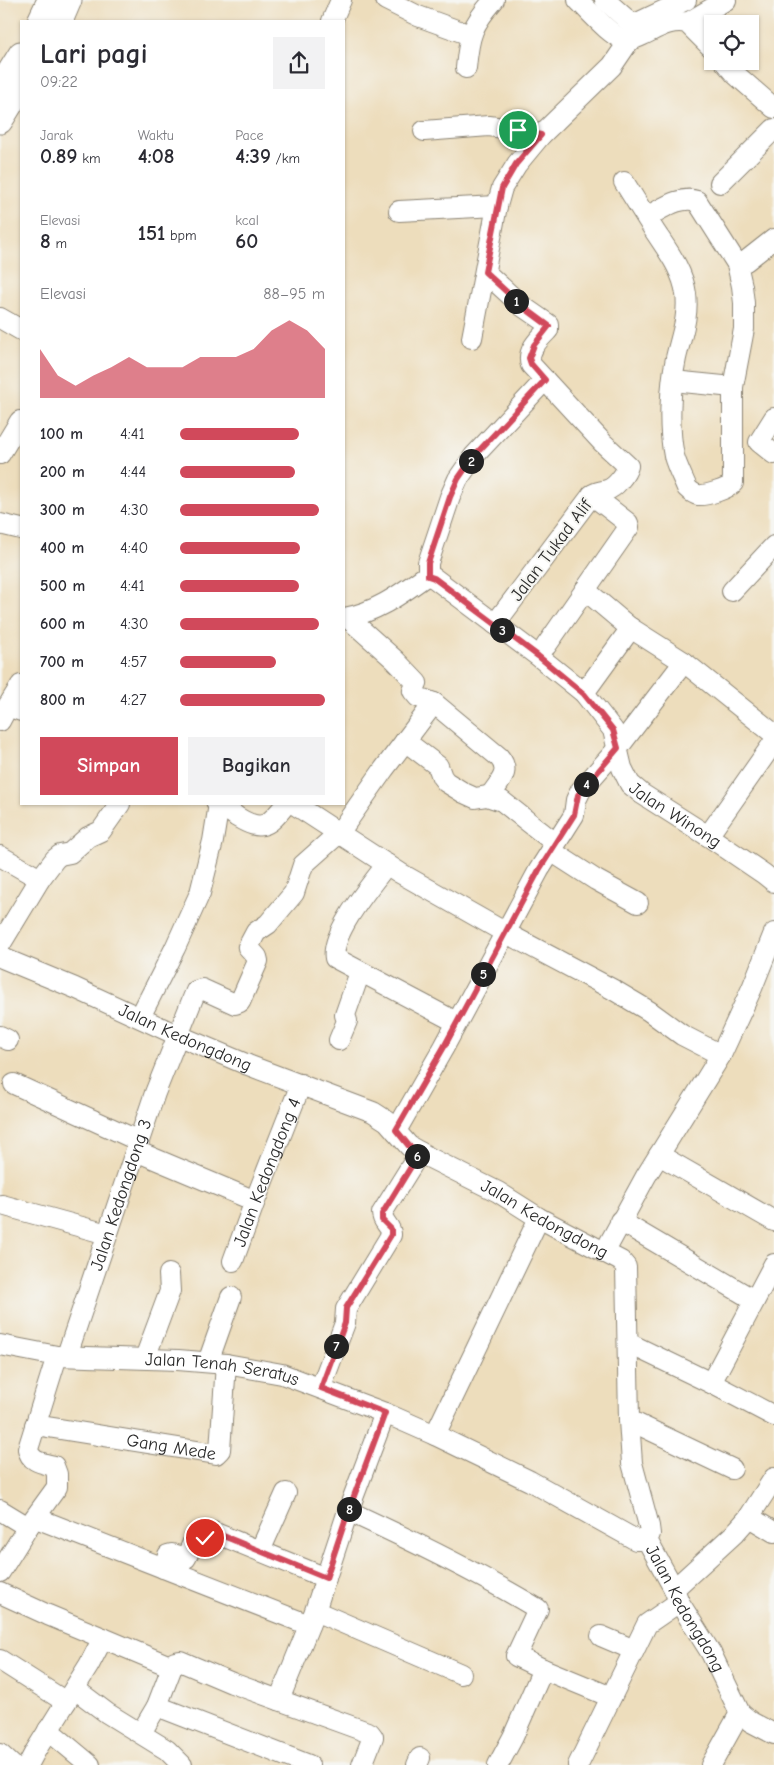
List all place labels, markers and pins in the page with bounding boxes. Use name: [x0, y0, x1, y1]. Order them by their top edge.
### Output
pin: [497, 109, 539, 151]
pin: 1: [504, 288, 528, 314]
pin: 2: [458, 448, 484, 474]
pin: 3: [490, 618, 514, 642]
pin: 4: [574, 772, 598, 796]
pin: 5: [470, 962, 496, 986]
pin: 6: [404, 1144, 430, 1168]
pin: 7: [324, 1334, 348, 1358]
pin: 8: [336, 1496, 362, 1522]
pin: [184, 1517, 226, 1559]

